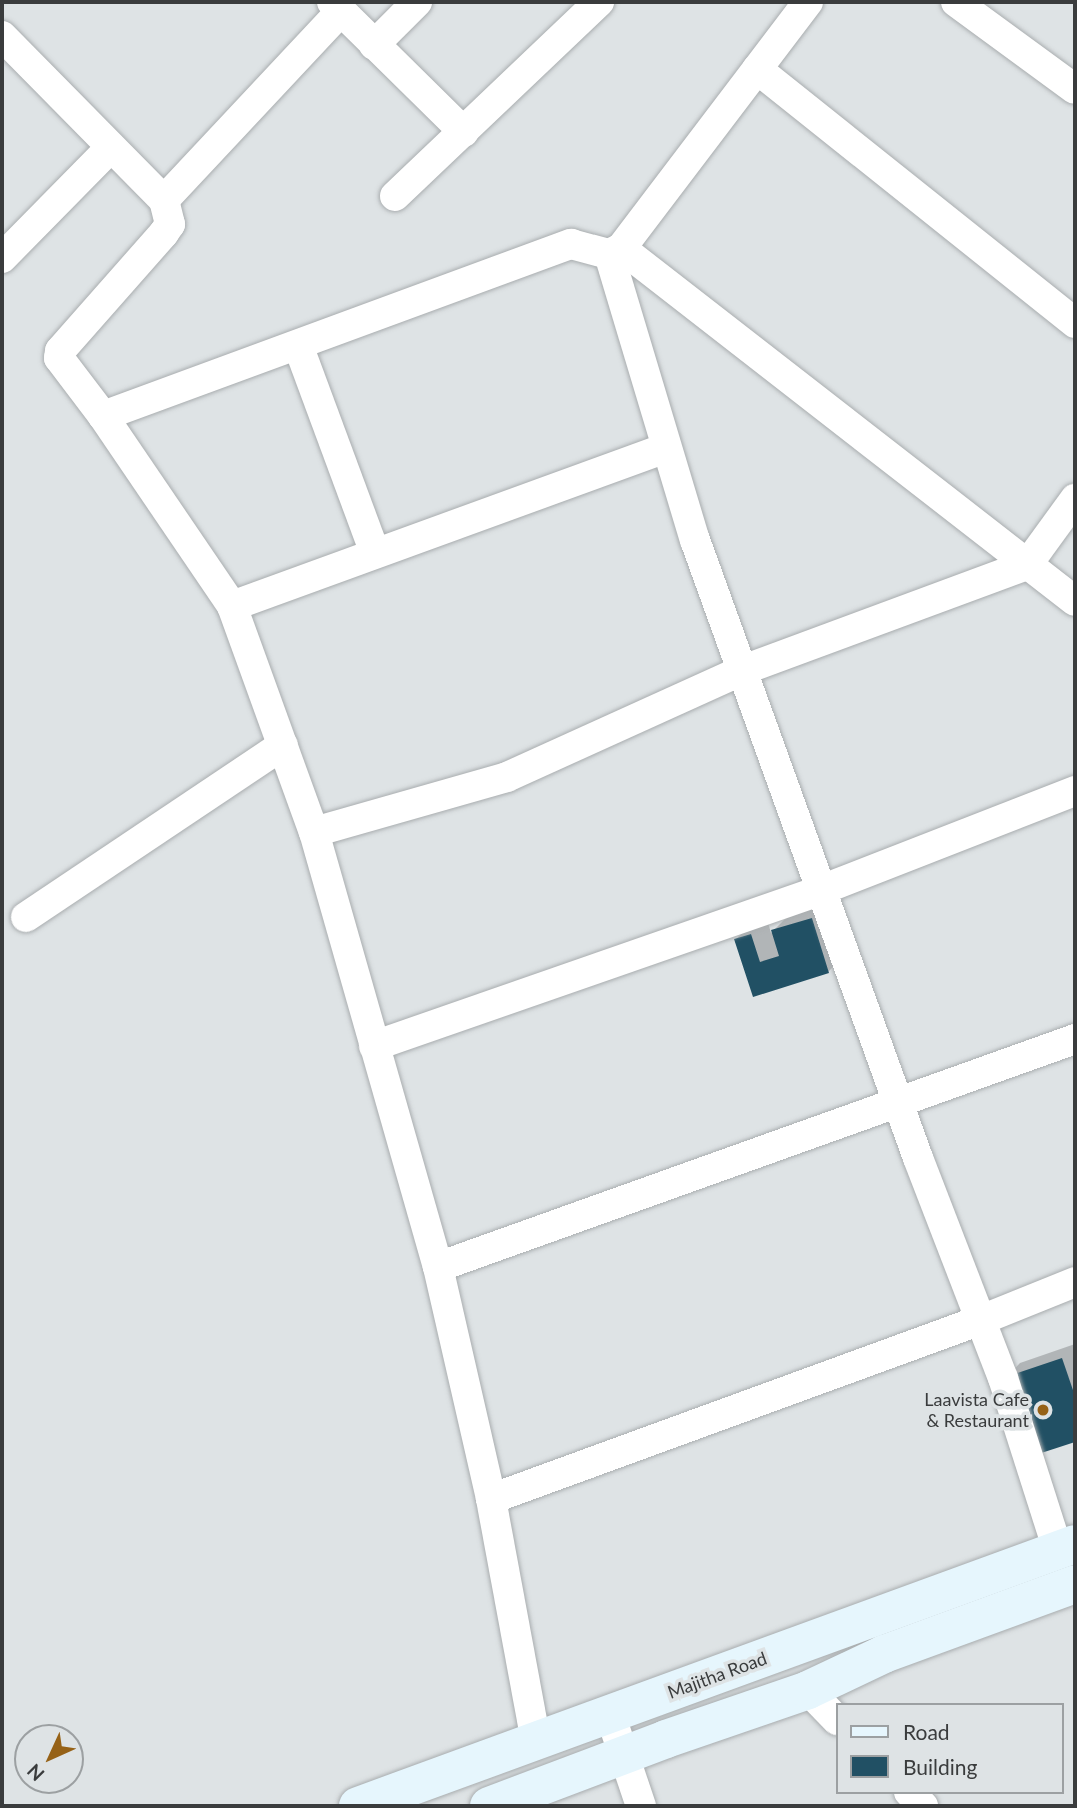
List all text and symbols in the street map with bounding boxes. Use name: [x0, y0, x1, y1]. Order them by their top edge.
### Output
place label: Laavista Cafe & Restaurant: [924, 1389, 1029, 1432]
marker: Laavista Cafe & Restaurant: [1035, 1402, 1051, 1418]
street label: Majitha Road: [664, 1647, 770, 1703]
legend: [836, 1703, 1063, 1794]
text: Road: [903, 1719, 950, 1744]
north arrow: [14, 1724, 84, 1794]
text: Building: [903, 1754, 978, 1779]
text: N: [22, 1759, 49, 1786]

